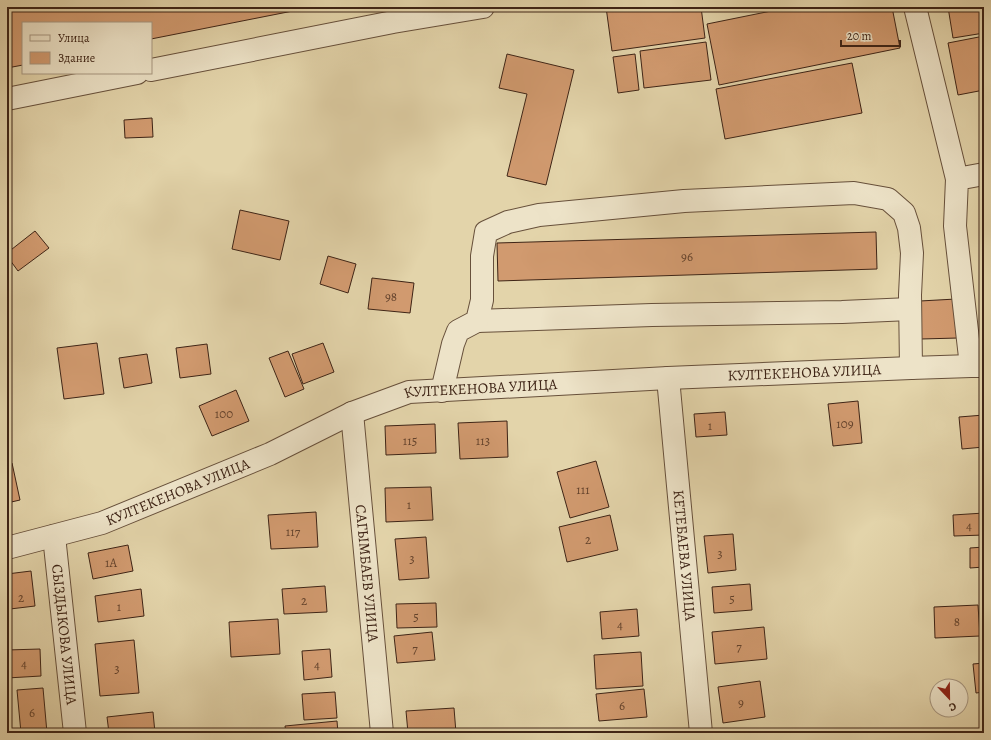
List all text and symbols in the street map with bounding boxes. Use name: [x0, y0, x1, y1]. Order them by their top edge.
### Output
legend: [22, 22, 152, 74]
scale bar: [841, 22, 900, 48]
text: 20 m: [847, 28, 871, 44]
text: Улица: [58, 30, 90, 46]
text: Здание: [58, 50, 95, 66]
house number: 96: [681, 248, 693, 265]
house number: 98: [385, 288, 397, 305]
street label: КУЛТЕКЕНОВА УЛИЦА: [727, 359, 882, 386]
street label: КУЛТЕКЕНОВА УЛИЦА: [401, 374, 558, 403]
house number: 100: [215, 405, 233, 422]
house number: 109: [836, 415, 854, 432]
house number: 1: [708, 417, 713, 434]
house number: 115: [403, 432, 417, 449]
house number: 113: [476, 432, 490, 449]
street label: КУЛТЕКЕНОВА УЛИЦА: [103, 453, 253, 530]
house number: 111: [576, 481, 590, 498]
street label: КЕТЕБАЕВА УЛИЦА: [668, 489, 701, 622]
house number: 1: [407, 496, 412, 513]
street label: САГЫМБАЕВ УЛИЦА: [351, 504, 383, 643]
house number: 4: [966, 517, 972, 534]
house number: 117: [286, 523, 301, 540]
house number: 2: [585, 531, 591, 548]
house number: 3: [717, 545, 723, 562]
house number: 3: [409, 550, 415, 567]
house number: 1А: [105, 554, 117, 571]
street label: СЫЗДЫКОВА УЛИЦА: [47, 563, 82, 706]
house number: 2: [18, 589, 24, 606]
house number: 5: [729, 590, 735, 607]
house number: 2: [301, 592, 307, 609]
house number: 1: [117, 598, 122, 615]
house number: 5: [413, 608, 419, 625]
house number: 8: [954, 613, 960, 630]
house number: 4: [617, 616, 623, 633]
house number: 7: [736, 638, 742, 655]
house number: 7: [412, 640, 418, 657]
house number: 4: [21, 655, 27, 672]
house number: 4: [314, 656, 320, 673]
house number: 3: [114, 660, 120, 677]
north arrow: [929, 678, 969, 718]
house number: 9: [738, 694, 744, 711]
house number: 6: [619, 697, 625, 714]
text: С: [946, 699, 959, 715]
house number: 6: [29, 704, 35, 721]

